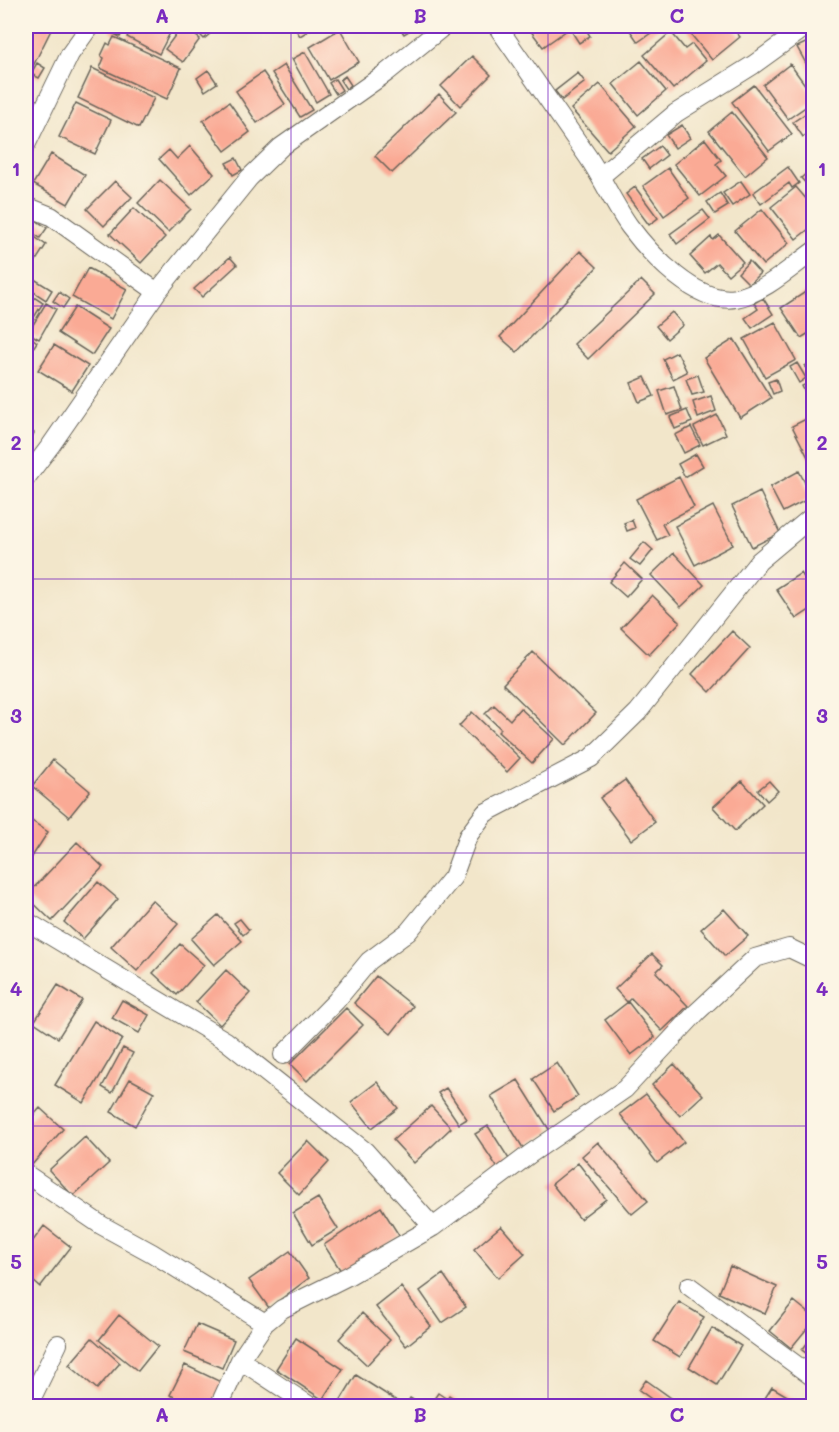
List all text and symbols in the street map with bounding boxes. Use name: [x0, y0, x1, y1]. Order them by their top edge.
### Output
text: A: [155, 2, 169, 28]
text: B: [413, 2, 427, 28]
text: C: [670, 2, 685, 28]
text: 1: [12, 155, 20, 181]
text: 1: [818, 155, 826, 181]
text: 2: [10, 429, 22, 455]
text: 2: [816, 429, 828, 455]
text: 3: [10, 702, 22, 728]
text: 3: [816, 702, 828, 728]
text: 4: [10, 975, 23, 1001]
text: 4: [816, 975, 829, 1001]
text: 5: [10, 1248, 22, 1274]
text: 5: [816, 1248, 828, 1274]
text: A: [155, 1401, 169, 1427]
text: B: [413, 1401, 427, 1427]
text: C: [670, 1401, 685, 1427]

